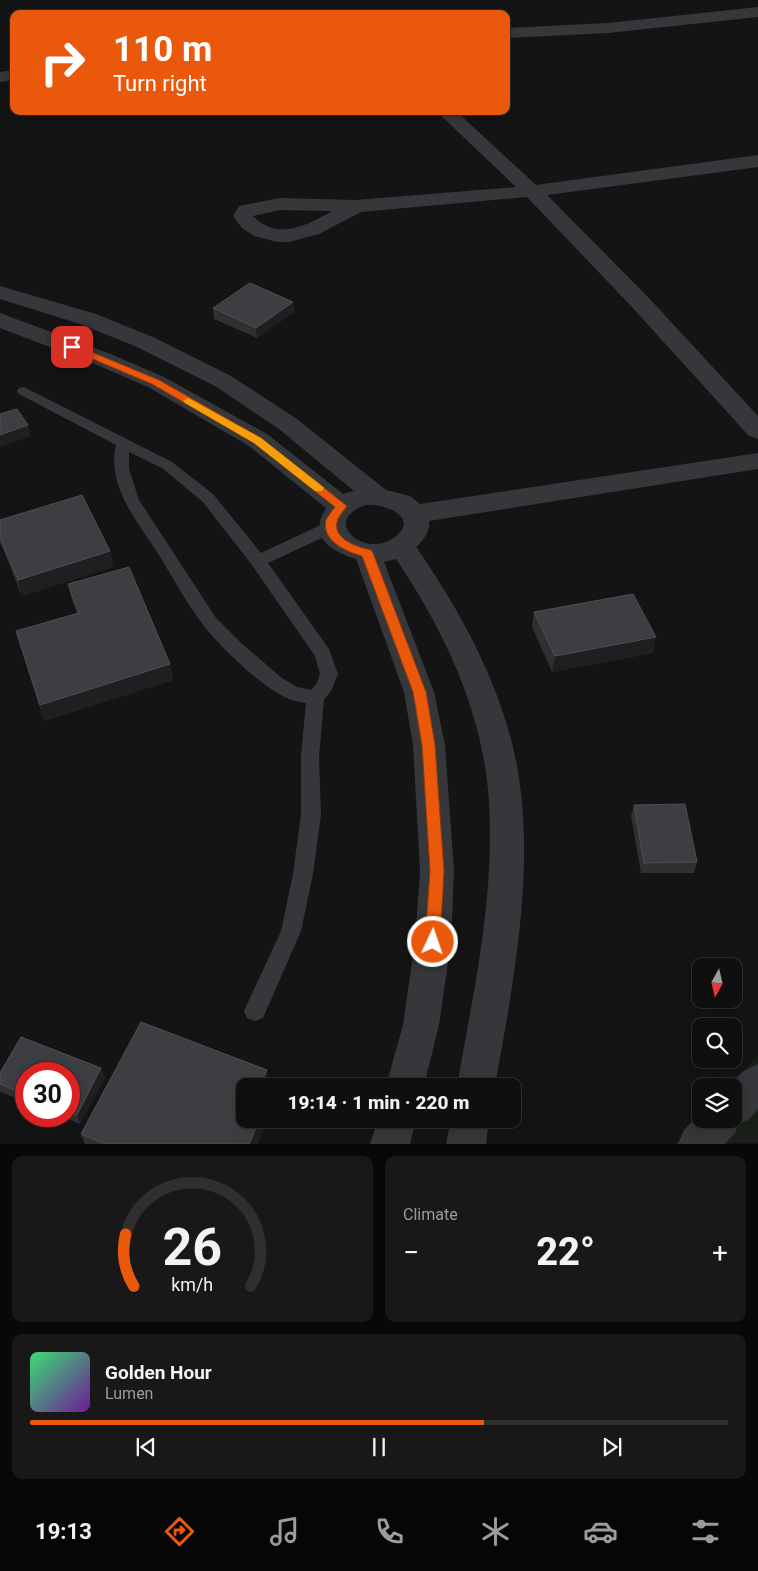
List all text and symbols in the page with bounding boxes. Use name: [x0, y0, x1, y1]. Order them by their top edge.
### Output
text: 110 m: [113, 29, 212, 70]
icon: right: [30, 30, 95, 95]
text: Turn right: [113, 71, 207, 96]
pin: [51, 326, 93, 368]
icon: arrive: [58, 333, 86, 361]
position arrow: [406, 915, 458, 967]
north arrow: [692, 958, 742, 1008]
map controls: [692, 958, 742, 1128]
button: search: [692, 1018, 742, 1068]
speed limit sign: 30: [15, 1062, 80, 1127]
button: layers: [692, 1078, 742, 1128]
text: 19:14 · 1 min · 220 m: [287, 1091, 470, 1114]
text: Climate: [403, 1205, 458, 1224]
text: 26: [163, 1217, 222, 1278]
text: 22°: [536, 1230, 595, 1274]
text: −: [403, 1236, 419, 1269]
text: +: [712, 1236, 728, 1269]
text: km/h: [172, 1274, 213, 1295]
text: Golden Hour: [105, 1361, 212, 1384]
text: Lumen: [105, 1384, 153, 1403]
icon: previous: [132, 1433, 160, 1461]
icon: pause: [365, 1433, 393, 1461]
icon: next: [598, 1433, 626, 1461]
icon: directions: [162, 1514, 197, 1549]
icon: music: [267, 1514, 302, 1549]
icon: phone: [372, 1514, 407, 1549]
icon: climate: [478, 1514, 513, 1549]
icon: car: [583, 1514, 618, 1549]
icon: filters: [688, 1514, 723, 1549]
text: 19:13: [35, 1519, 92, 1544]

